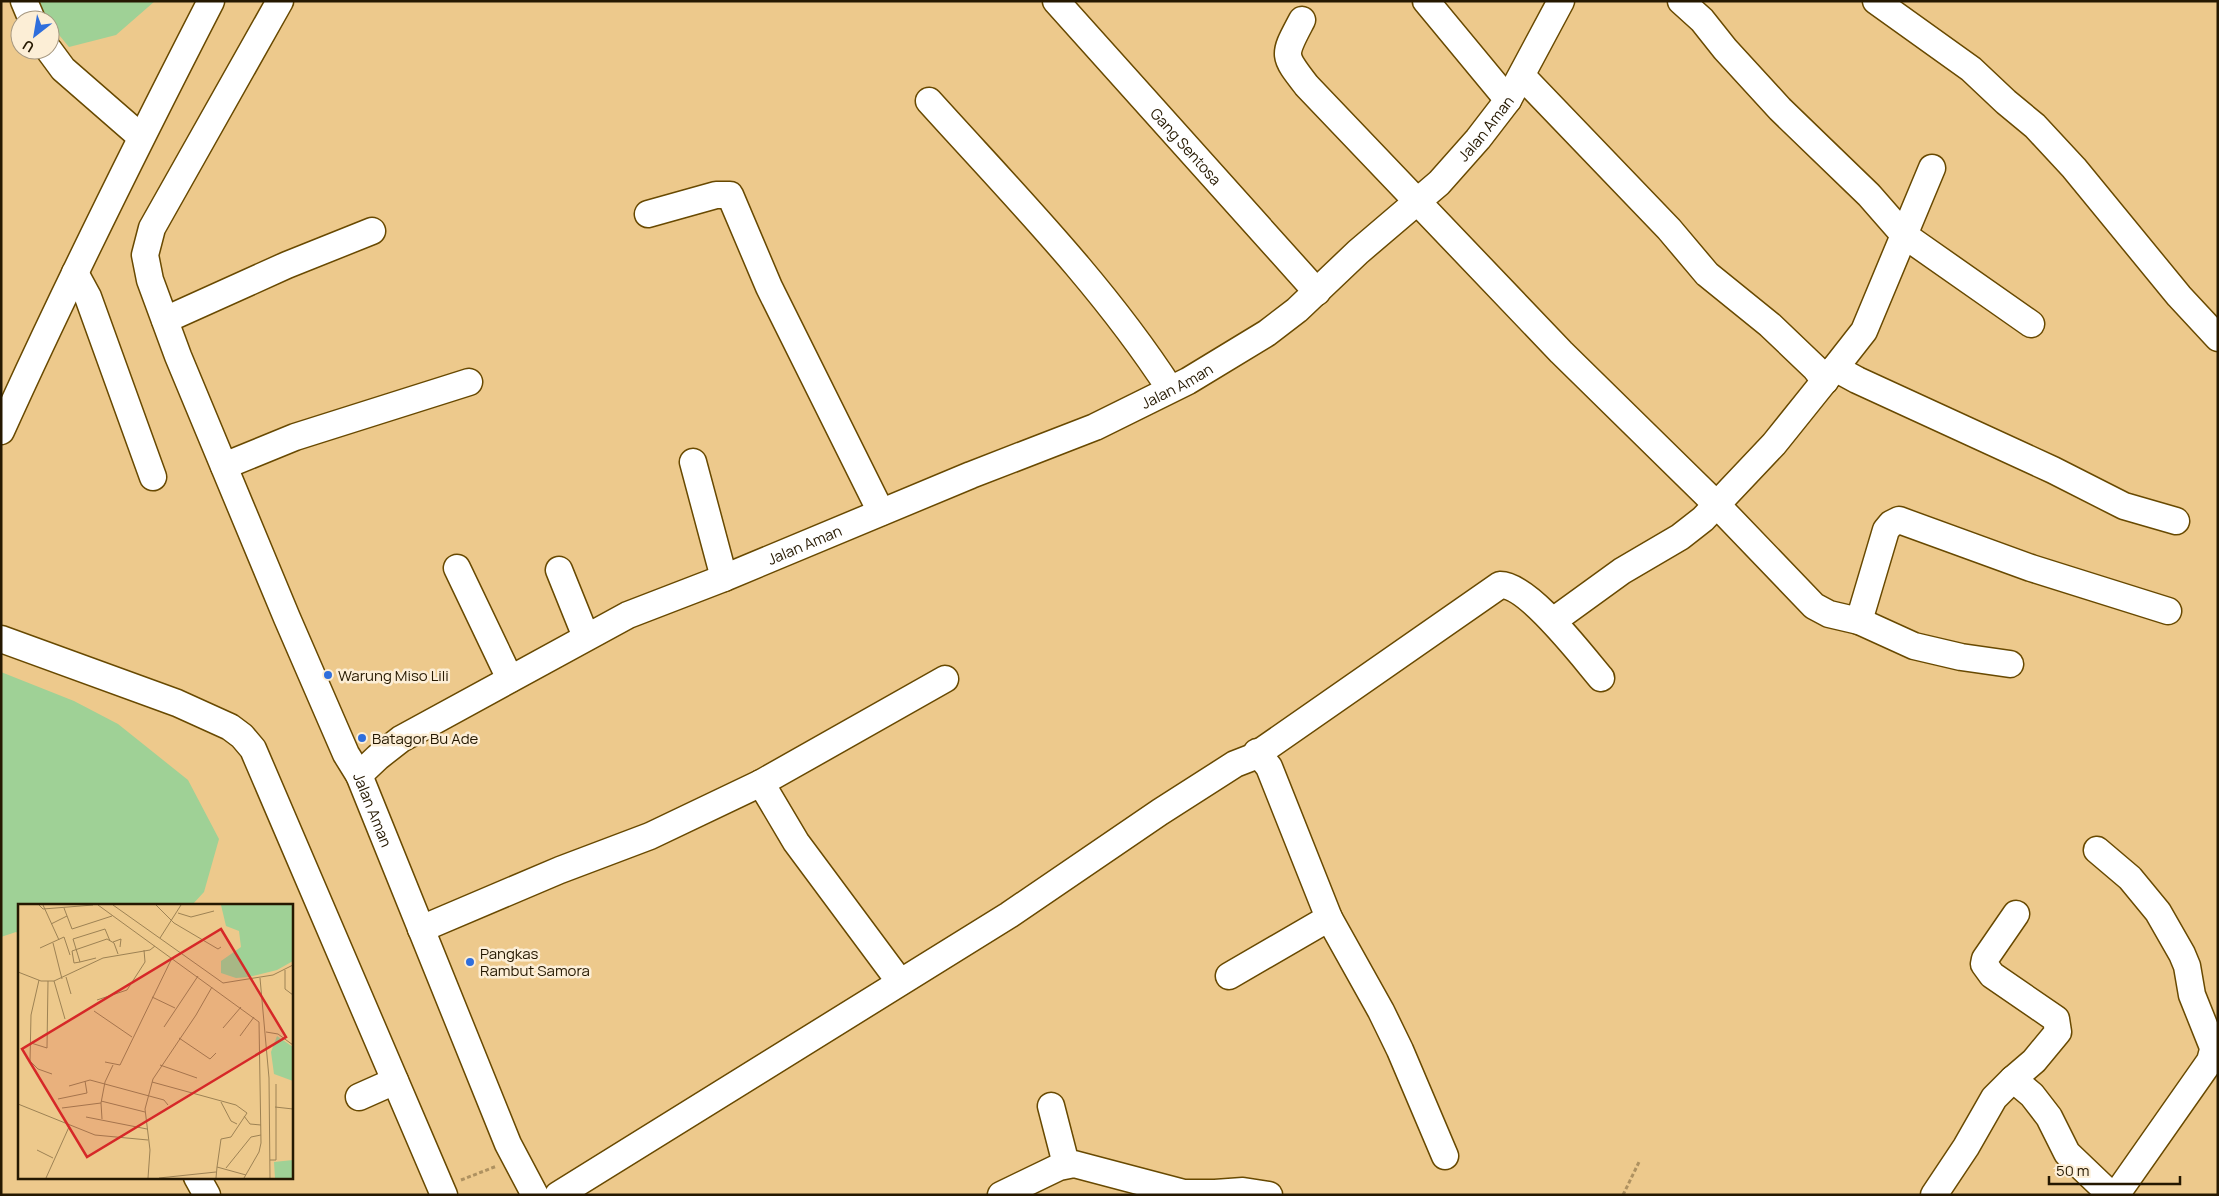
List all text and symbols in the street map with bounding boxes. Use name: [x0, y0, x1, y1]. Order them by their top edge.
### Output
north arrow: [10, 10, 60, 60]
text: U: [19, 36, 37, 57]
street label: Jalan Aman: [1453, 91, 1518, 166]
street label: Gang Sentosa: [1146, 103, 1226, 189]
street label: Jalan Aman: [1137, 358, 1217, 413]
street label: Jalan Aman: [764, 520, 845, 569]
place label: Warung Miso Lili: [338, 665, 449, 686]
marker: Warung Miso Lili: [322, 669, 334, 681]
place label: Batagor Bu Ade: [372, 728, 479, 749]
marker: Batagor Bu Ade: [356, 732, 368, 744]
street label: Jalan Aman: [349, 769, 397, 850]
inset map: [18, 904, 292, 1178]
place label: Pangkas Rambut Samora: [480, 943, 590, 981]
marker: Pangkas Rambut Samora: [464, 956, 476, 968]
scale bar: [2049, 1154, 2180, 1186]
text: 50 m: [2056, 1160, 2090, 1181]

